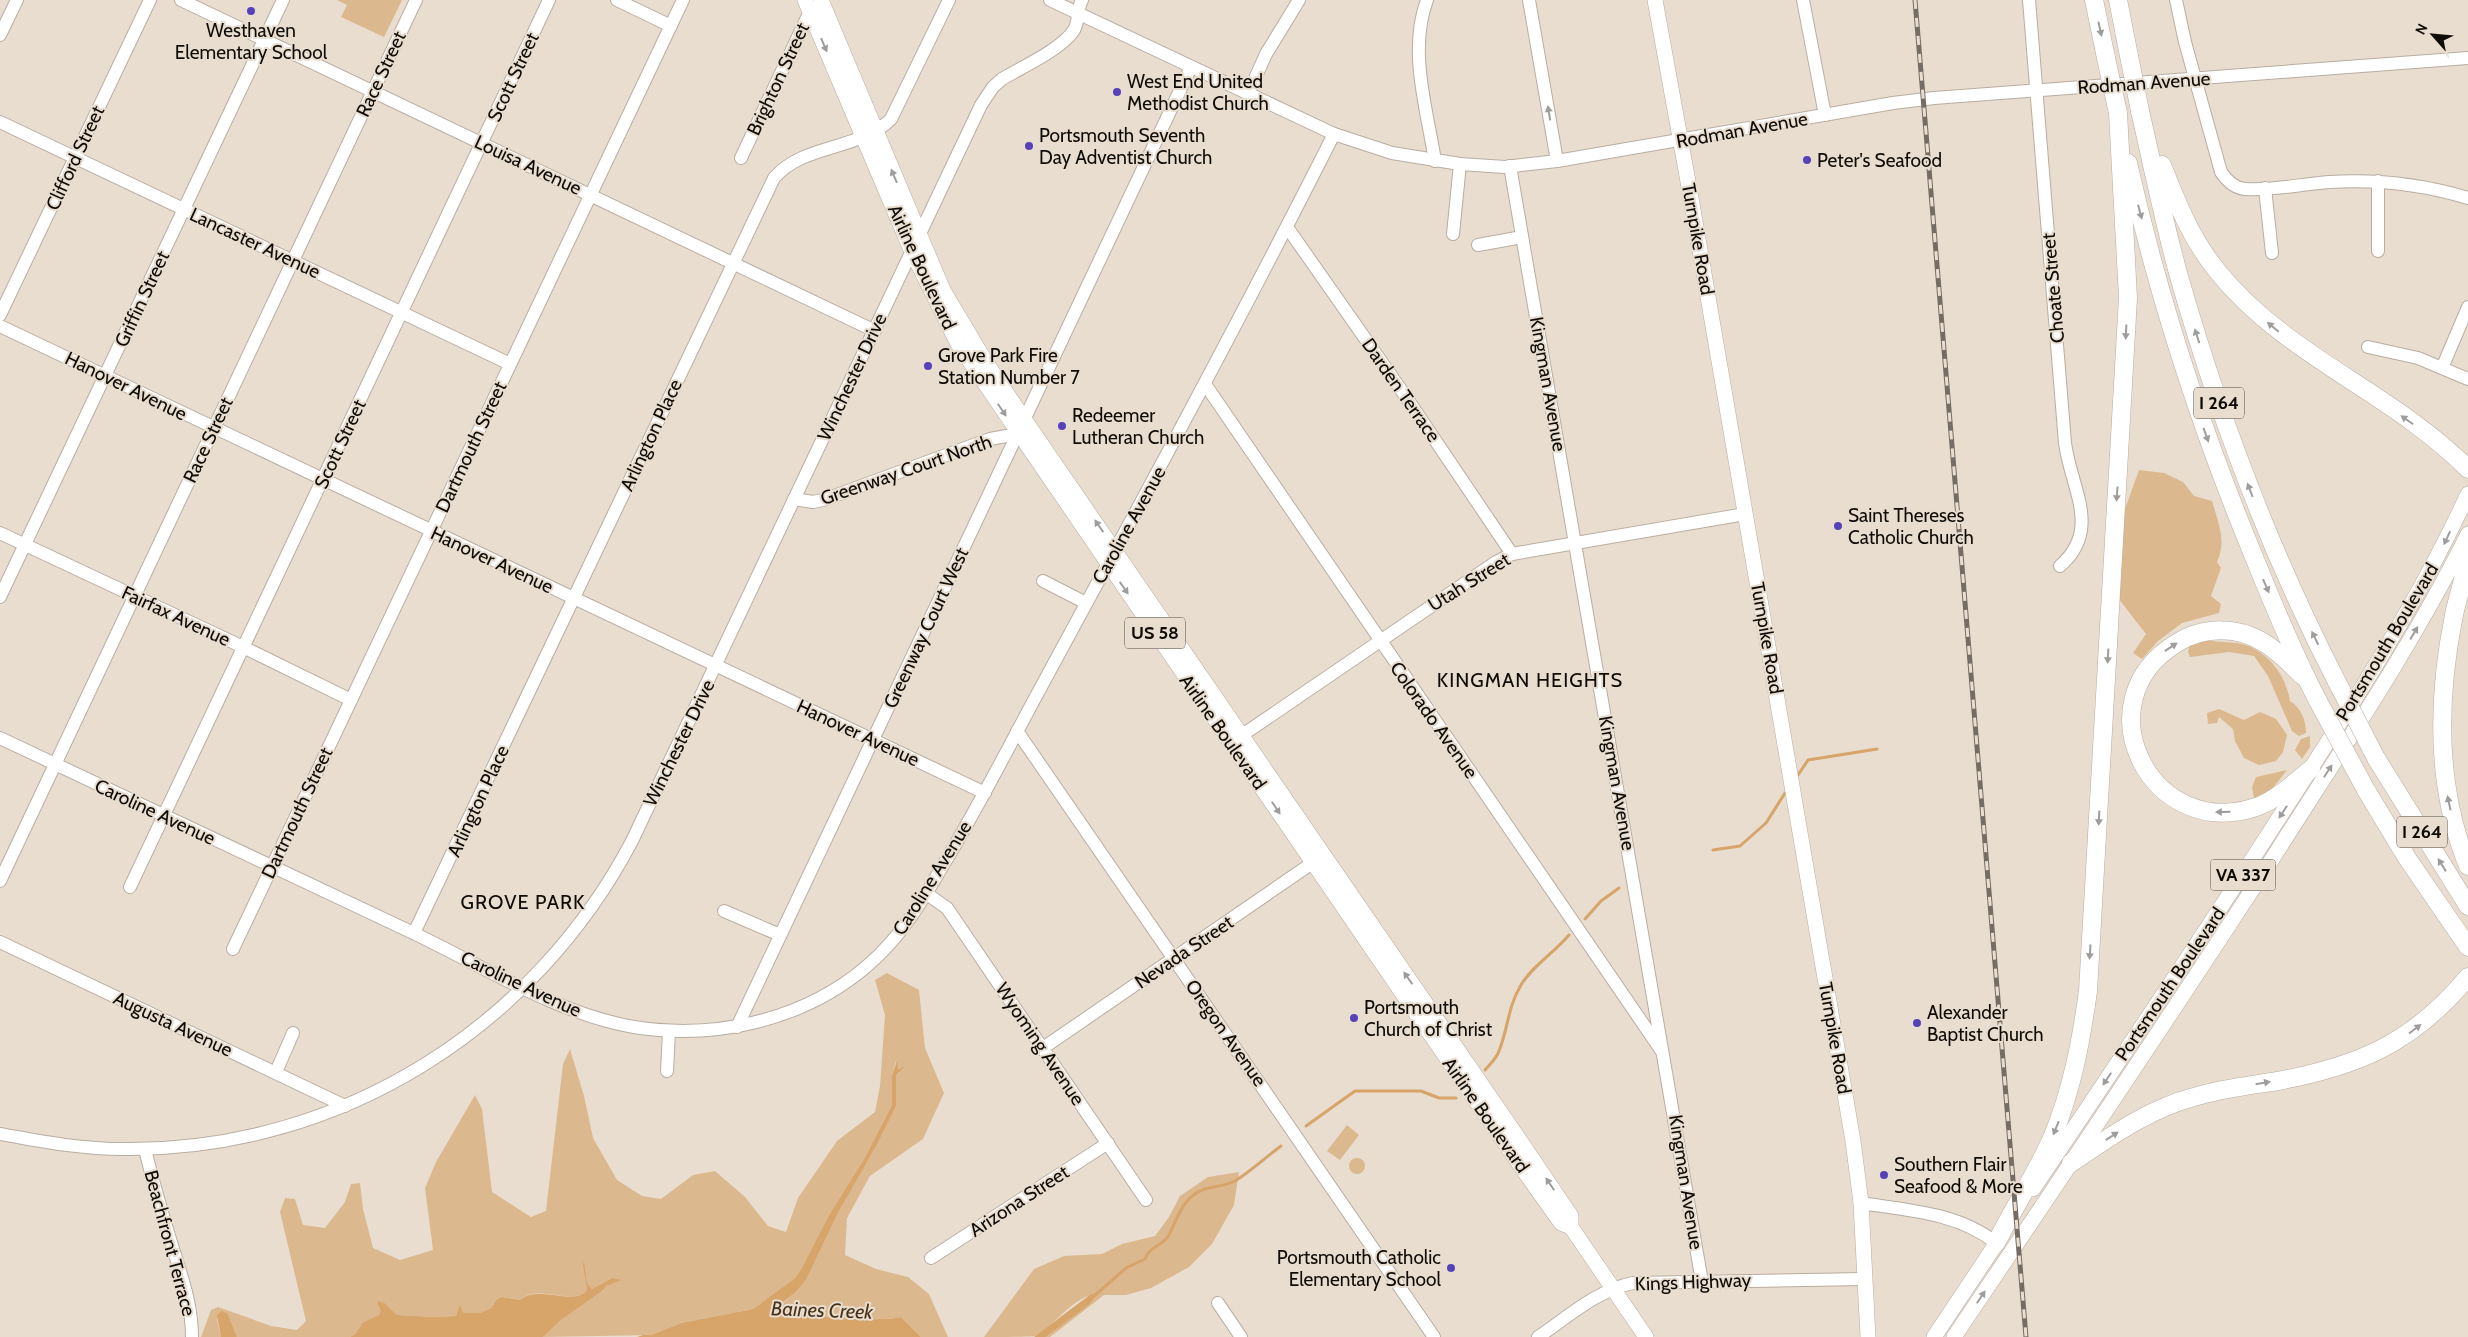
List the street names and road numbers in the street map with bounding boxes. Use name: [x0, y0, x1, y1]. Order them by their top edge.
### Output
street label: Brighton Street: [742, 19, 814, 139]
street label: Race Street: [351, 27, 411, 120]
street label: Scott Street: [482, 28, 544, 125]
street label: Rodman Avenue: [2077, 67, 2211, 99]
street label: Clifford Street: [41, 102, 109, 214]
street label: Rodman Avenue: [1674, 107, 1810, 153]
street label: Louisa Avenue: [471, 130, 585, 200]
street label: Turnpike Road: [1677, 181, 1719, 297]
street label: Airline Boulevard: [883, 201, 961, 333]
street label: Lancaster Avenue: [186, 203, 324, 283]
street label: Choate Street: [2037, 231, 2069, 344]
street label: Griffin Street: [110, 247, 174, 351]
street label: Winchester Drive: [812, 309, 892, 444]
street label: Kingman Avenue: [1525, 315, 1571, 453]
street label: Darden Terrace: [1357, 334, 1445, 446]
street label: Hanover Avenue: [61, 347, 191, 426]
street label: Arlington Place: [615, 375, 687, 495]
street label: Dartmouth Street: [431, 377, 512, 516]
road number: I 264: [2194, 388, 2244, 418]
street label: Race Street: [178, 393, 238, 486]
street label: Scott Street: [309, 395, 371, 492]
street label: Greenway Court North: [817, 430, 995, 510]
street label: Caroline Avenue: [1087, 462, 1171, 588]
street label: Hanover Avenue: [427, 522, 557, 599]
street label: Greenway Court West: [879, 544, 974, 712]
street label: Utah Street: [1424, 547, 1515, 616]
street label: Portsmouth Boulevard: [2331, 559, 2443, 725]
street label: Turnpike Road: [1746, 580, 1788, 696]
street label: Fairfax Avenue: [118, 581, 234, 651]
road number: US 58: [1125, 618, 1185, 648]
street label: Colorado Avenue: [1385, 657, 1483, 783]
street label: Airline Boulevard: [1175, 670, 1271, 794]
street label: Winchester Drive: [638, 676, 720, 810]
street label: Hanover Avenue: [793, 695, 923, 772]
street label: Kingman Avenue: [1594, 714, 1640, 852]
street label: Arlington Place: [442, 741, 514, 861]
street label: Dartmouth Street: [257, 743, 338, 882]
street label: Caroline Avenue: [91, 774, 219, 850]
street label: Caroline Avenue: [888, 816, 976, 939]
road number: I 264: [2397, 816, 2447, 848]
road number: VA 337: [2210, 860, 2276, 890]
street label: Portsmouth Boulevard: [2110, 903, 2230, 1065]
street label: Nevada Street: [1130, 910, 1238, 993]
street label: Caroline Avenue: [457, 946, 585, 1022]
street label: Oregon Avenue: [1181, 975, 1271, 1091]
street label: Wyoming Avenue: [990, 978, 1090, 1110]
street label: Turnpike Road: [1814, 980, 1856, 1096]
street label: Augusta Avenue: [110, 986, 236, 1062]
street label: Airline Boulevard: [1438, 1053, 1534, 1177]
street label: Kingman Avenue: [1664, 1113, 1708, 1251]
street label: Arizona Street: [965, 1160, 1073, 1242]
street label: Beachfront Terrace: [139, 1167, 201, 1319]
street label: Kings Highway: [1634, 1268, 1752, 1296]

